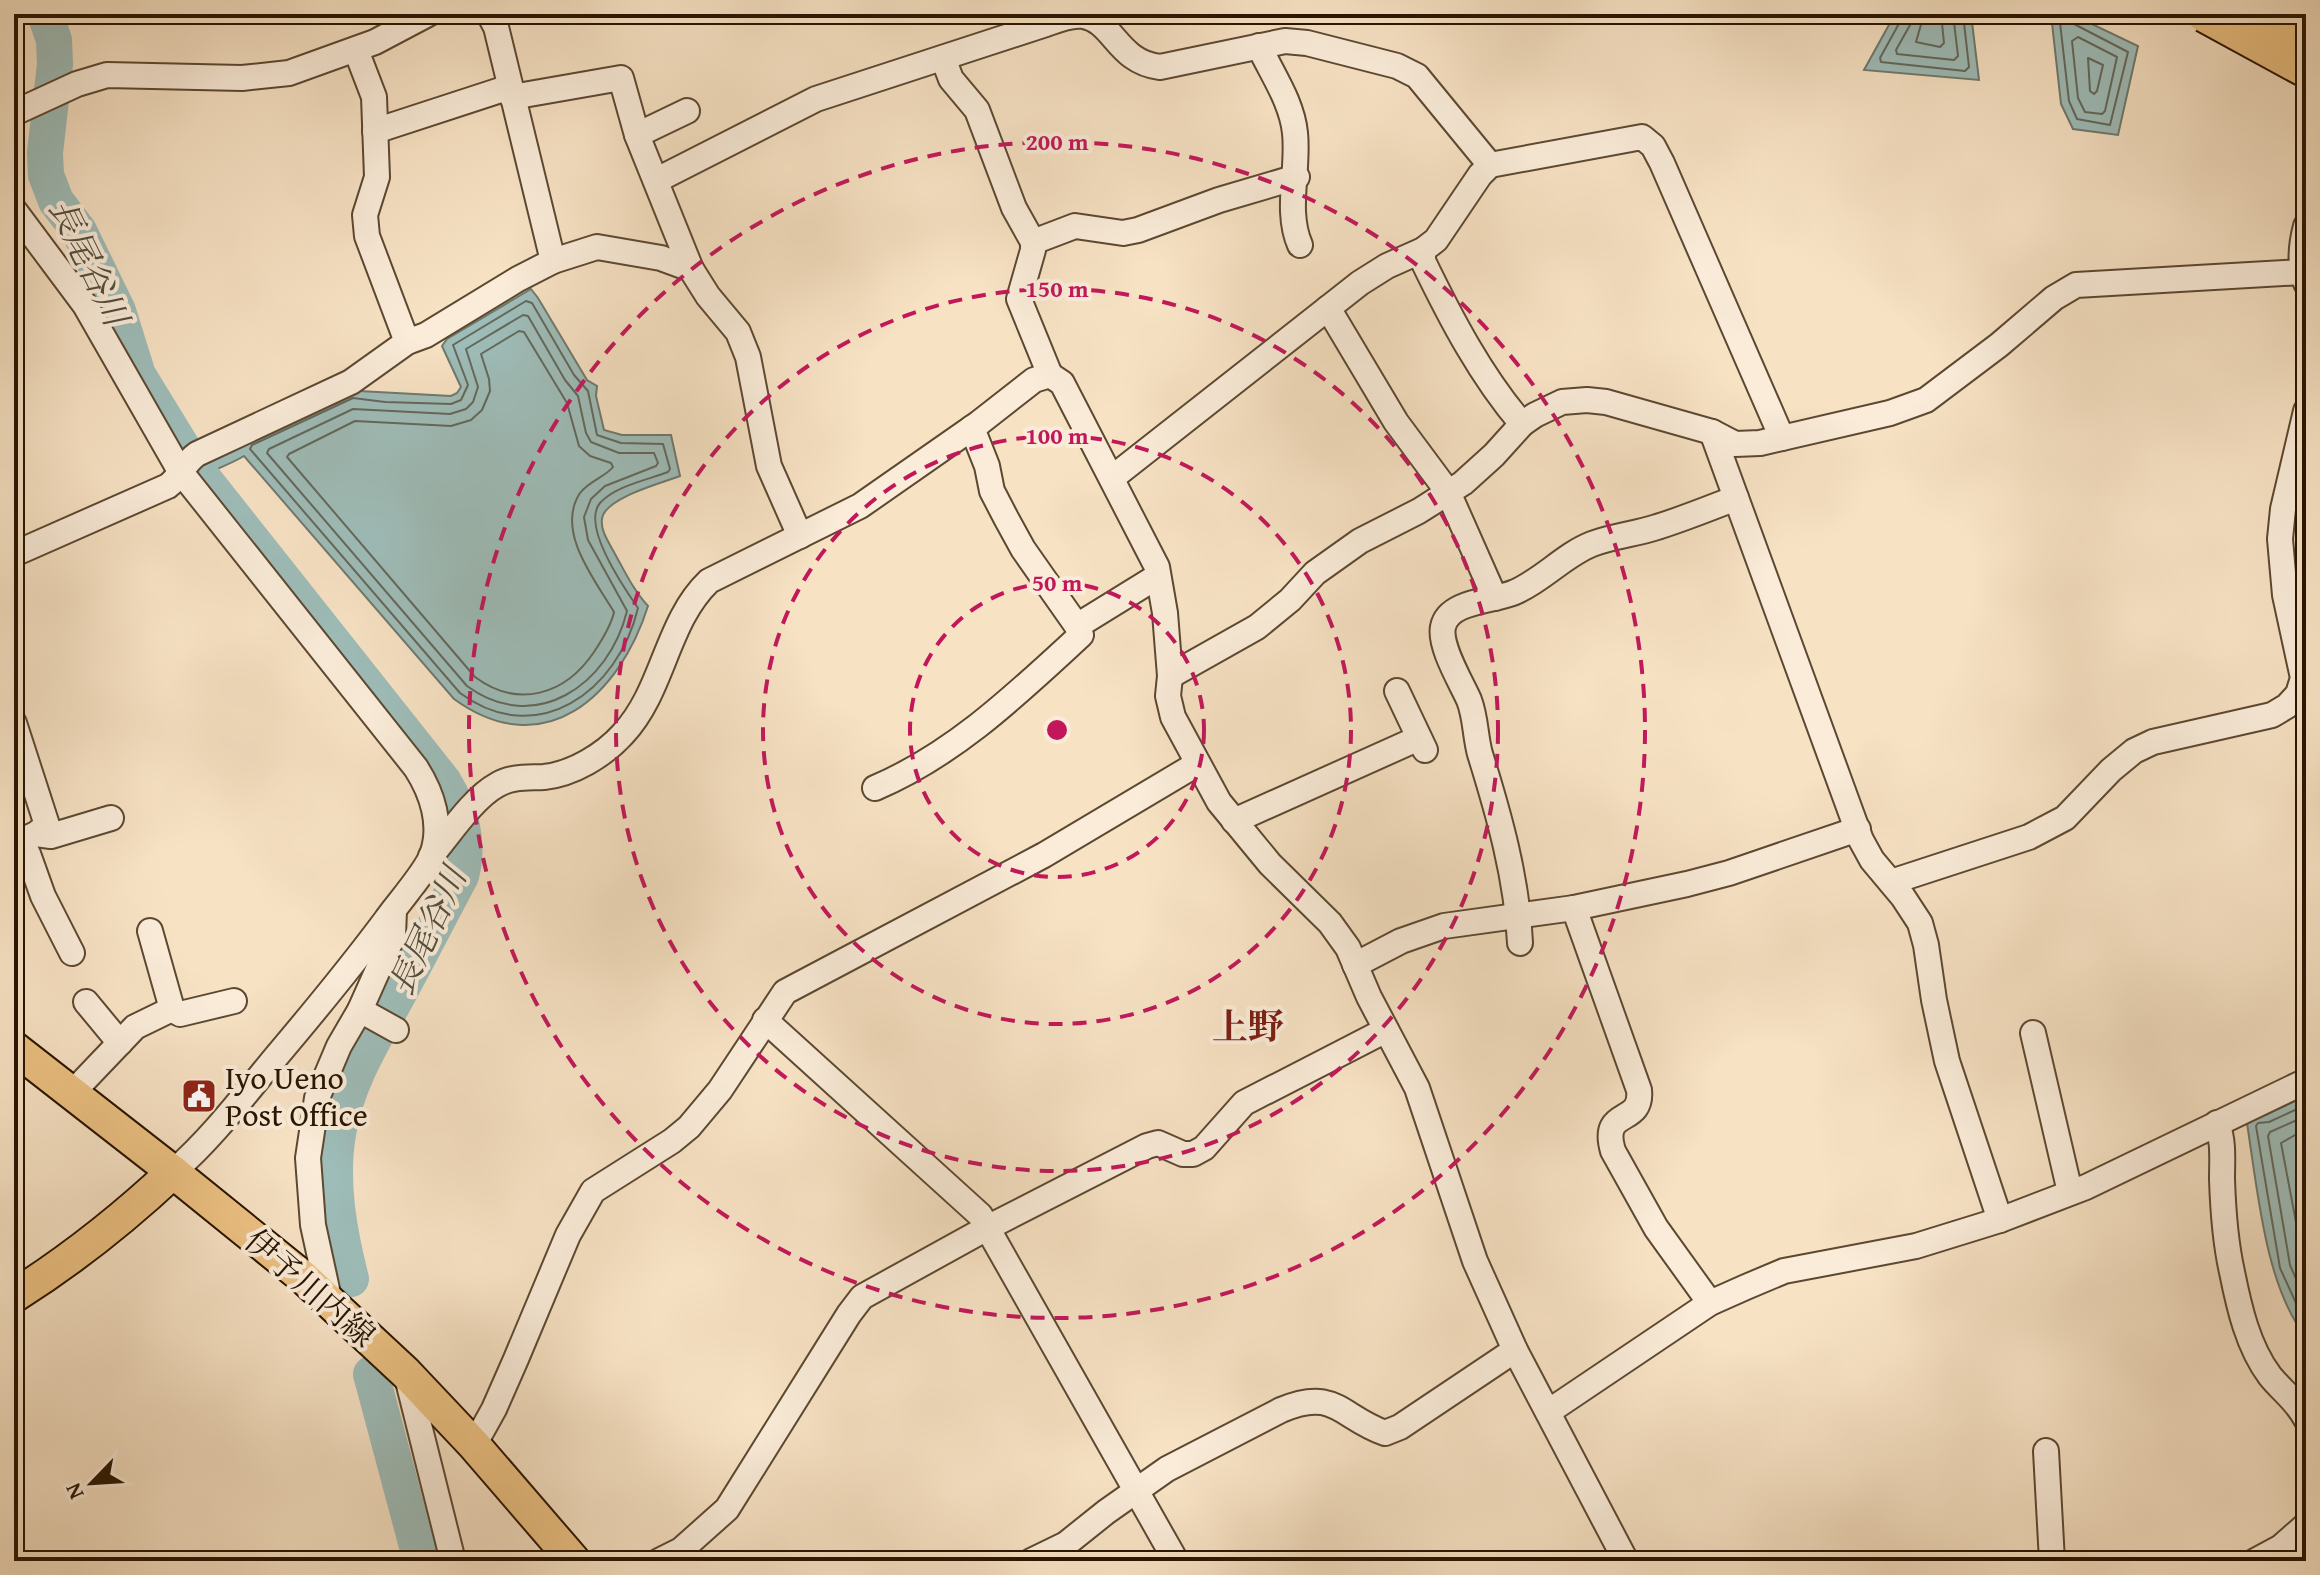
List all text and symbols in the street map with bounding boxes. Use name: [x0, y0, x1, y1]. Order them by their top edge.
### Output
text: 200 m: [1025, 124, 1089, 159]
water label: 長尾谷川: [38, 190, 143, 337]
text: 150 m: [1025, 271, 1089, 306]
text: 100 m: [1025, 418, 1089, 453]
text: 50 m: [1032, 565, 1083, 600]
centre of rings: [1043, 716, 1071, 744]
water label: 長尾谷川: [376, 855, 479, 1003]
district label: 上野: [1212, 999, 1284, 1052]
place label: Iyo Ueno Post Office: [225, 1054, 368, 1138]
public building icon: Iyo Ueno Post Office: [180, 1077, 218, 1115]
street label: 伊予川内線: [235, 1217, 386, 1358]
north arrow: [52, 1443, 132, 1523]
text: N: [56, 1478, 91, 1505]

